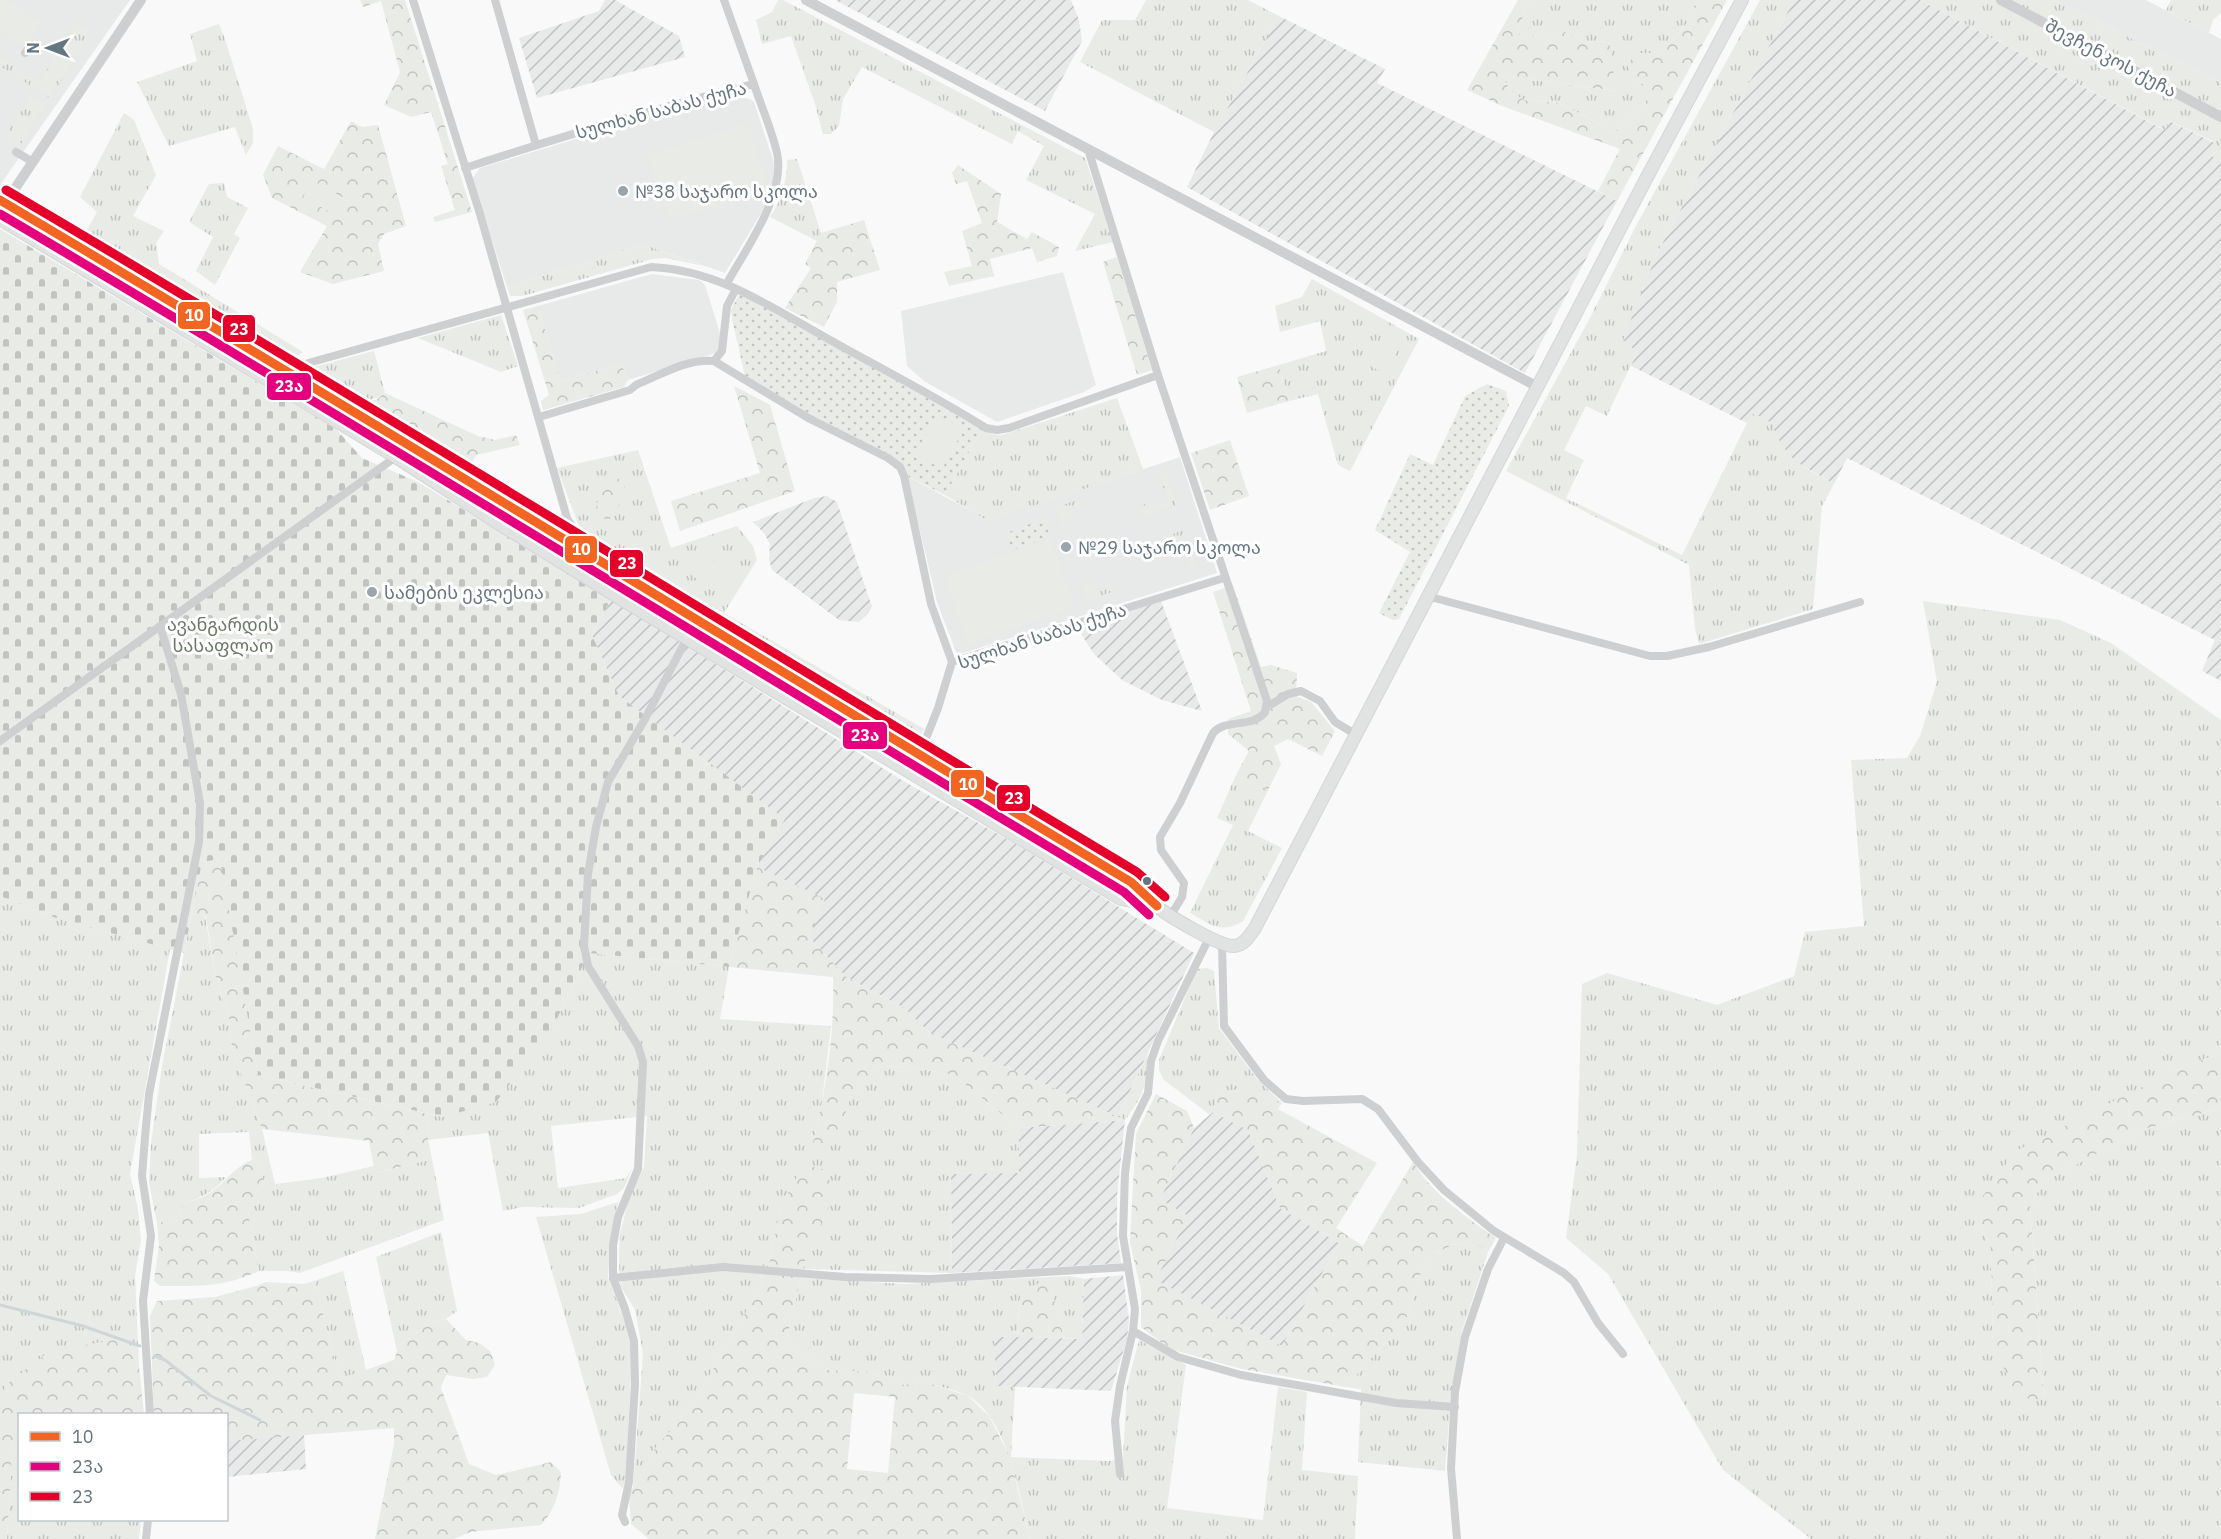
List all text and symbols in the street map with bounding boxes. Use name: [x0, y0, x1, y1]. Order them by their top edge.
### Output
street label: შევჩენკოს ქუჩა: [2041, 14, 2181, 102]
north arrow: [18, 18, 78, 78]
text: N: [23, 42, 43, 54]
street label: სულხან საბას ქუჩა: [573, 76, 749, 144]
place label: №38 საჯარო სკოლა: [635, 180, 818, 203]
marker: №38 საჯარო სკოლა: [616, 184, 630, 198]
line badge: 10: [177, 301, 211, 330]
text: 10: [184, 305, 204, 325]
line badge: 23: [222, 314, 256, 343]
text: 23: [229, 319, 249, 339]
line badge: 23ა: [266, 372, 312, 401]
text: 23ა: [275, 376, 303, 396]
line badge: 10: [564, 535, 598, 564]
place label: №29 საჯარო სკოლა: [1078, 536, 1261, 559]
text: 10: [571, 539, 591, 559]
marker: №29 საჯარო სკოლა: [1059, 540, 1073, 554]
line badge: 23: [609, 549, 644, 578]
text: 23: [617, 553, 637, 573]
place label: სამების ეკლესია: [384, 581, 544, 604]
marker: სამების ეკლესია: [365, 585, 379, 599]
street label: სულხან საბას ქუჩა: [955, 598, 1129, 674]
park label: ავანგარდის სასაფლაო: [167, 613, 279, 657]
line badge: 23ა: [842, 721, 888, 750]
text: 23ა: [851, 725, 879, 745]
line badge: 10: [950, 769, 985, 798]
text: 10: [958, 774, 978, 794]
line badge: 23: [996, 784, 1031, 812]
text: 23: [1004, 788, 1024, 808]
unlabelled marker: [1141, 875, 1153, 887]
legend: [18, 1413, 228, 1521]
text: 10: [72, 1425, 94, 1448]
text: 23ა: [72, 1455, 103, 1478]
text: 23: [72, 1485, 94, 1508]

